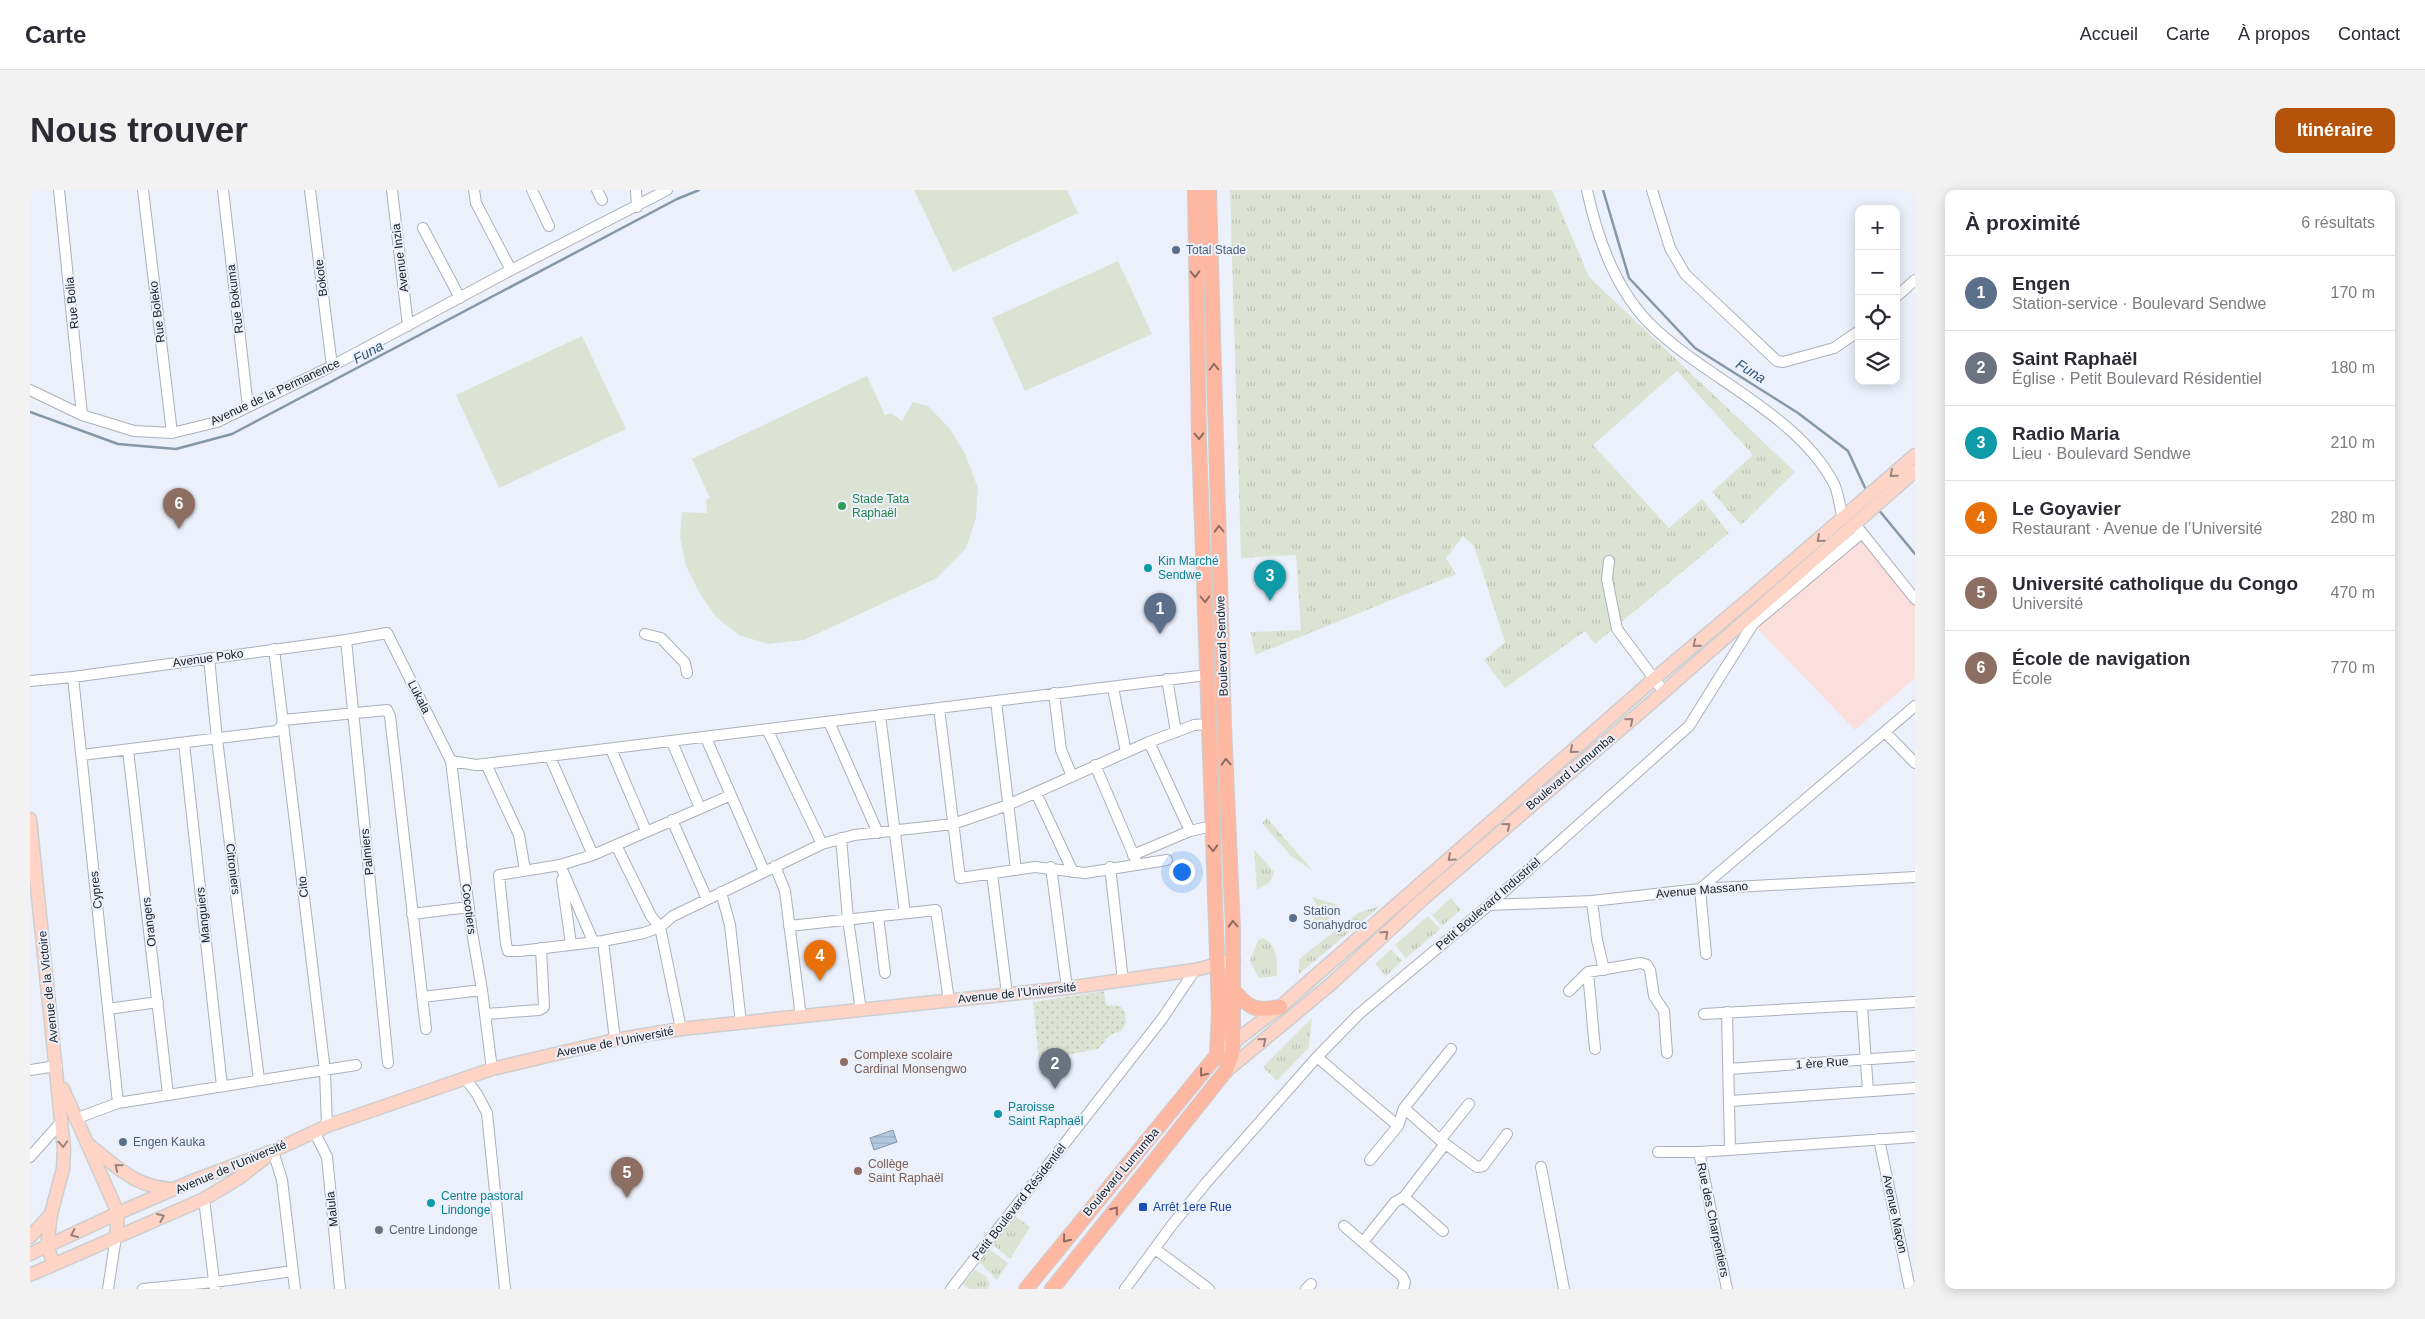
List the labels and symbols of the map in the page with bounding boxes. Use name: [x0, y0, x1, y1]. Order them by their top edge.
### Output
street label: Avenue Inzia: [389, 223, 411, 293]
place label: Total Stade: [1186, 243, 1246, 257]
marker: Total Stade: [1170, 244, 1182, 256]
street label: Bokote: [312, 258, 330, 297]
street label: Rue Bokuma: [224, 263, 246, 334]
one-way arrow: [1190, 270, 1200, 278]
street label: Rue Bolia: [62, 276, 82, 330]
street label: Rue Boleko: [146, 280, 168, 344]
water label: Funa: [350, 337, 386, 367]
street label: Avenue de la Permanence: [208, 356, 342, 428]
water label: Funa: [1733, 356, 1769, 386]
one-way arrow: [1209, 363, 1220, 371]
one-way arrow: [1194, 432, 1204, 440]
one-way arrow: [1889, 468, 1898, 477]
pin: 6: [163, 488, 195, 529]
place label: Stade Tata Raphaël: [852, 492, 909, 520]
marker: Stade Tata Raphaël: [836, 500, 848, 512]
one-way arrow: [1214, 525, 1224, 533]
one-way arrow: [1816, 533, 1825, 542]
place label: Kin Marché Sendwe: [1158, 554, 1219, 582]
pin: 3: [1254, 560, 1286, 601]
marker: Kin Marché Sendwe: [1142, 562, 1154, 574]
pin: 1: [1144, 593, 1176, 634]
one-way arrow: [1199, 595, 1210, 603]
street label: Boulevard Sendwe: [1213, 595, 1231, 697]
one-way arrow: [1692, 639, 1701, 648]
street label: Avenue Poko: [172, 646, 245, 670]
street label: Lukala: [405, 678, 433, 716]
one-way arrow: [1625, 718, 1634, 727]
street label: Boulevard Lumumba: [1523, 731, 1617, 813]
one-way arrow: [1569, 744, 1578, 753]
one-way arrow: [1221, 758, 1231, 766]
one-way arrow: [1501, 823, 1510, 832]
street label: Palmiers: [358, 828, 376, 876]
street label: Citroniers: [223, 843, 243, 895]
one-way arrow: [1207, 845, 1218, 853]
one-way arrow: [1447, 852, 1456, 861]
street label: Petit Boulevard Industriel: [1433, 855, 1543, 953]
your location: [1169, 859, 1195, 885]
street label: Cypres: [87, 870, 105, 910]
street label: Cito: [295, 875, 311, 898]
street label: Avenue Massano: [1655, 879, 1749, 901]
street label: Cocotiers: [459, 883, 479, 935]
street label: Manguiers: [193, 886, 213, 944]
street label: Orangers: [139, 896, 159, 948]
place label: Station Sonahydroc: [1303, 904, 1367, 932]
marker: Station Sonahydroc: [1287, 912, 1299, 924]
one-way arrow: [1228, 920, 1239, 928]
street label: Avenue de la Victoire: [35, 930, 61, 1044]
one-way arrow: [1379, 931, 1388, 940]
pin: 4: [804, 940, 836, 981]
street label: Avenue de l’Université: [957, 980, 1077, 1006]
street label: Avenue de l’Université: [555, 1024, 675, 1060]
one-way arrow: [1257, 1039, 1266, 1047]
place label: Complexe scolaire Cardinal Monsengwo: [854, 1048, 967, 1076]
pin: 2: [1039, 1048, 1071, 1089]
street label: 1 ère Rue: [1795, 1054, 1849, 1072]
marker: Complexe scolaire Cardinal Monsengwo: [838, 1056, 850, 1068]
one-way arrow: [1200, 1067, 1209, 1076]
place label: Paroisse Saint Raphaël: [1008, 1100, 1083, 1128]
marker: Paroisse Saint Raphaël: [992, 1108, 1004, 1120]
street label: Boulevard Lumumba: [1080, 1125, 1162, 1219]
place label: Engen Kauka: [133, 1135, 205, 1149]
marker: Engen Kauka: [117, 1136, 129, 1148]
street label: Avenue de l’Université: [173, 1137, 289, 1197]
one-way arrow: [58, 1140, 69, 1148]
street label: Petit Boulevard Résidentiel: [969, 1141, 1069, 1263]
pin: 5: [611, 1157, 643, 1198]
place label: Collège Saint Raphaël: [868, 1157, 943, 1185]
street label: Rue des Charpentiers: [1694, 1161, 1732, 1279]
one-way arrow: [115, 1165, 124, 1173]
marker: Collège Saint Raphaël: [852, 1165, 864, 1177]
street label: Avenue Maçon: [1880, 1173, 1910, 1255]
place label: Centre pastoral Lindonge: [441, 1189, 523, 1217]
street label: Malula: [323, 1190, 341, 1227]
marker: Centre pastoral Lindonge: [425, 1197, 437, 1209]
place label: Arrêt 1ere Rue: [1153, 1200, 1232, 1214]
marker: Arrêt 1ere Rue: [1137, 1201, 1149, 1213]
one-way arrow: [1109, 1206, 1118, 1216]
one-way arrow: [156, 1213, 165, 1224]
place label: Centre Lindonge: [389, 1223, 478, 1237]
marker: Centre Lindonge: [373, 1224, 385, 1236]
one-way arrow: [70, 1227, 79, 1238]
one-way arrow: [1063, 1233, 1072, 1242]

